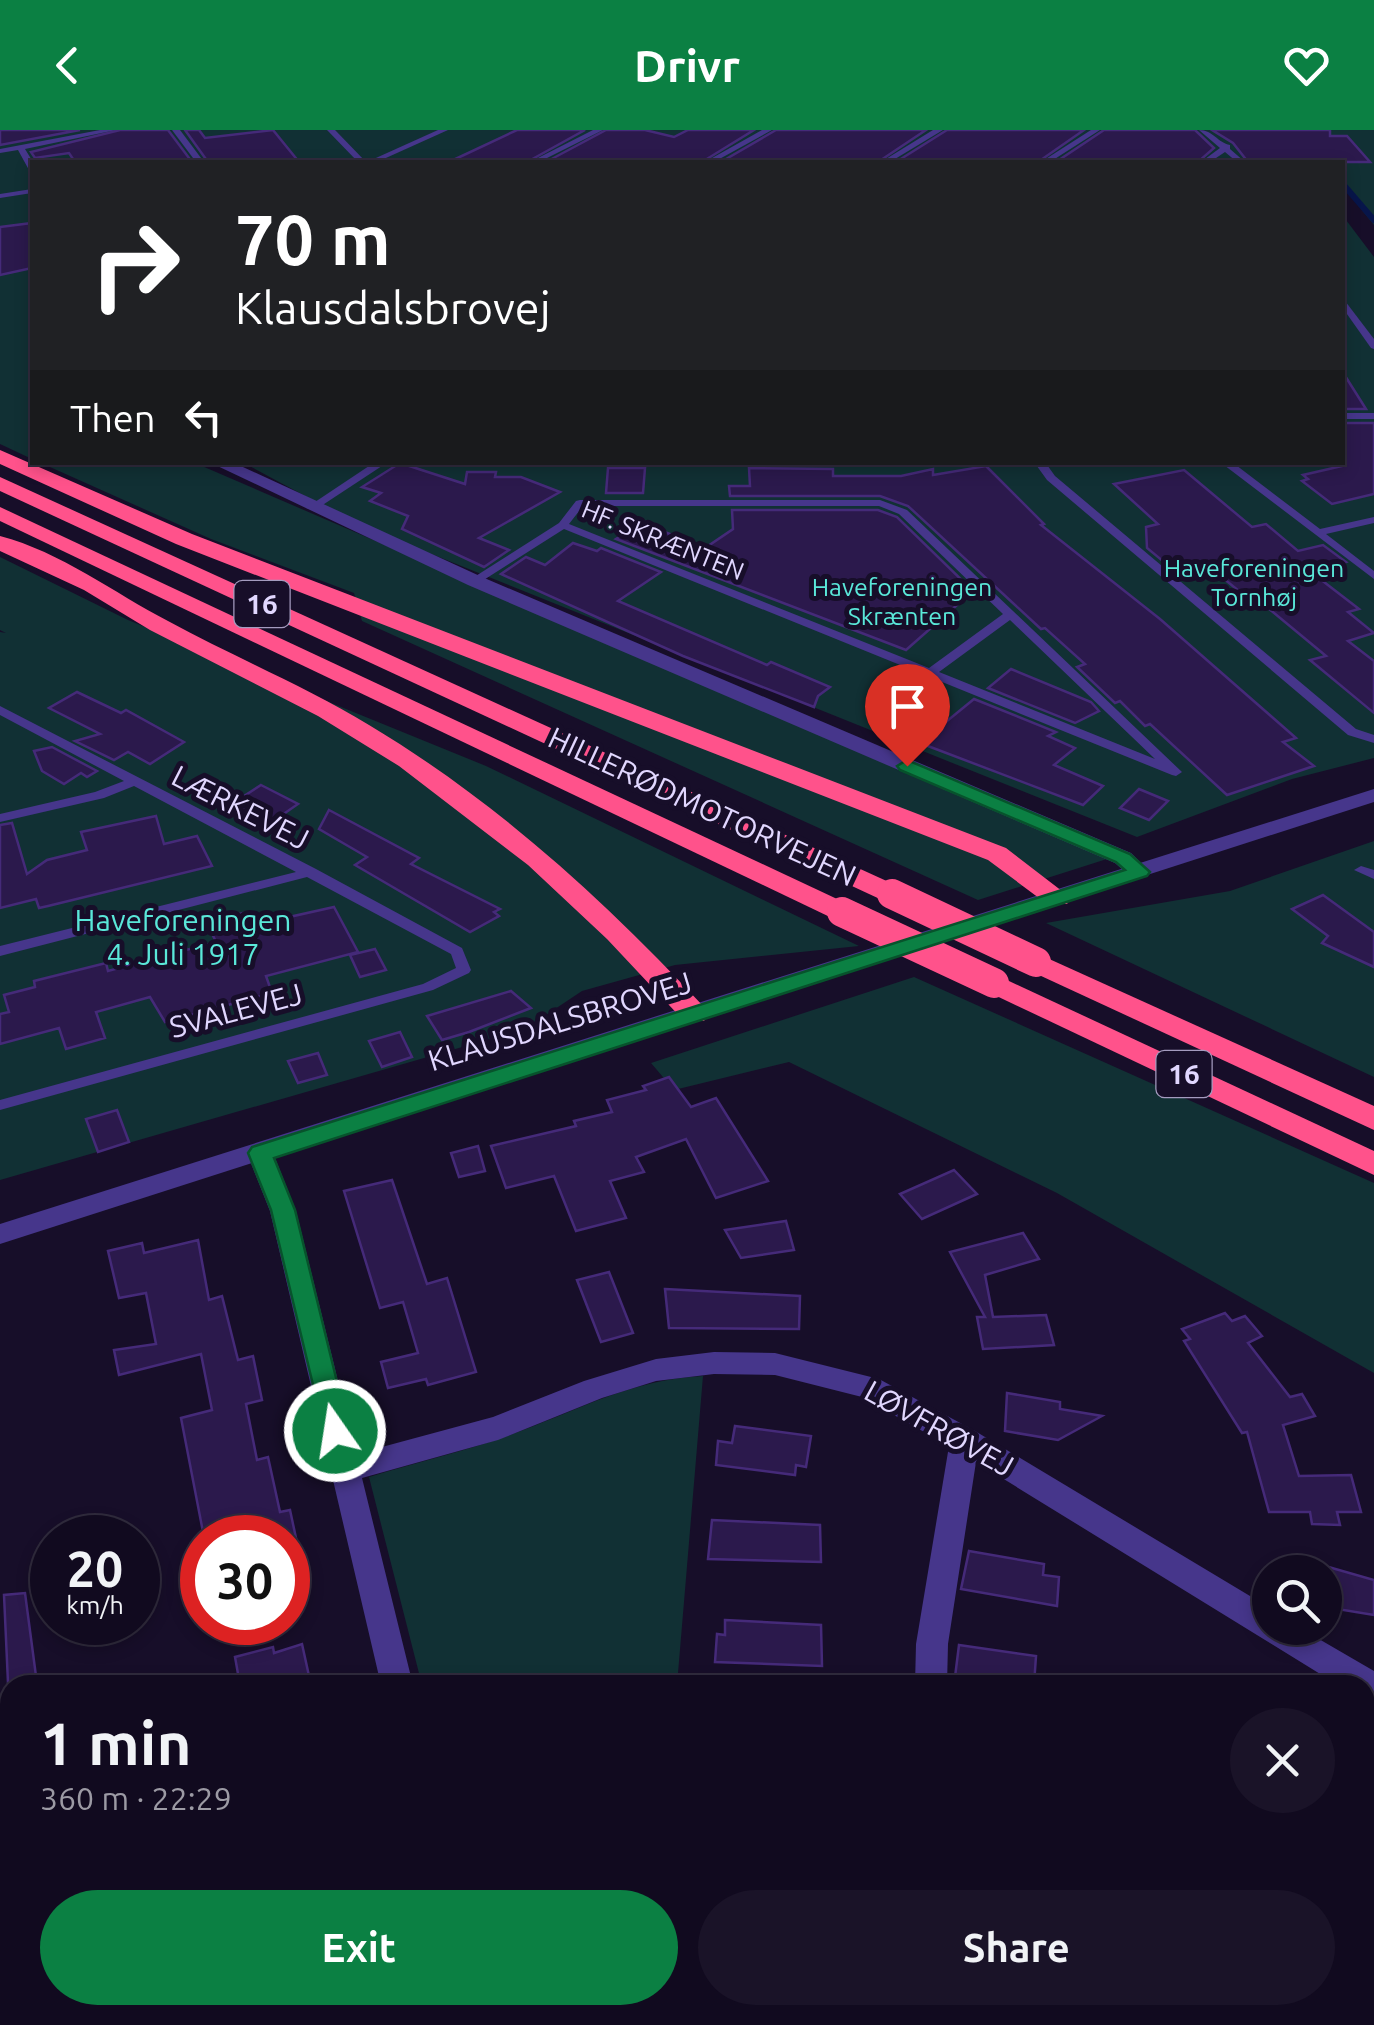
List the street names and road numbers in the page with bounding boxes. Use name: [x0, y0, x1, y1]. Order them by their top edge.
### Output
street label: HF. SKRÆNTEN: [578, 495, 748, 585]
road number: 16: [234, 581, 290, 627]
street label: HILLERØDMOTORVEJEN: [543, 720, 862, 892]
street label: LÆRKEVEJ: [166, 758, 315, 856]
street label: KLAUSDALSBROVEJ: [424, 965, 696, 1077]
street label: SVALEVEJ: [166, 976, 306, 1044]
road number: 16: [1156, 1051, 1212, 1097]
street label: LØVFRØVEJ: [859, 1373, 1020, 1483]

